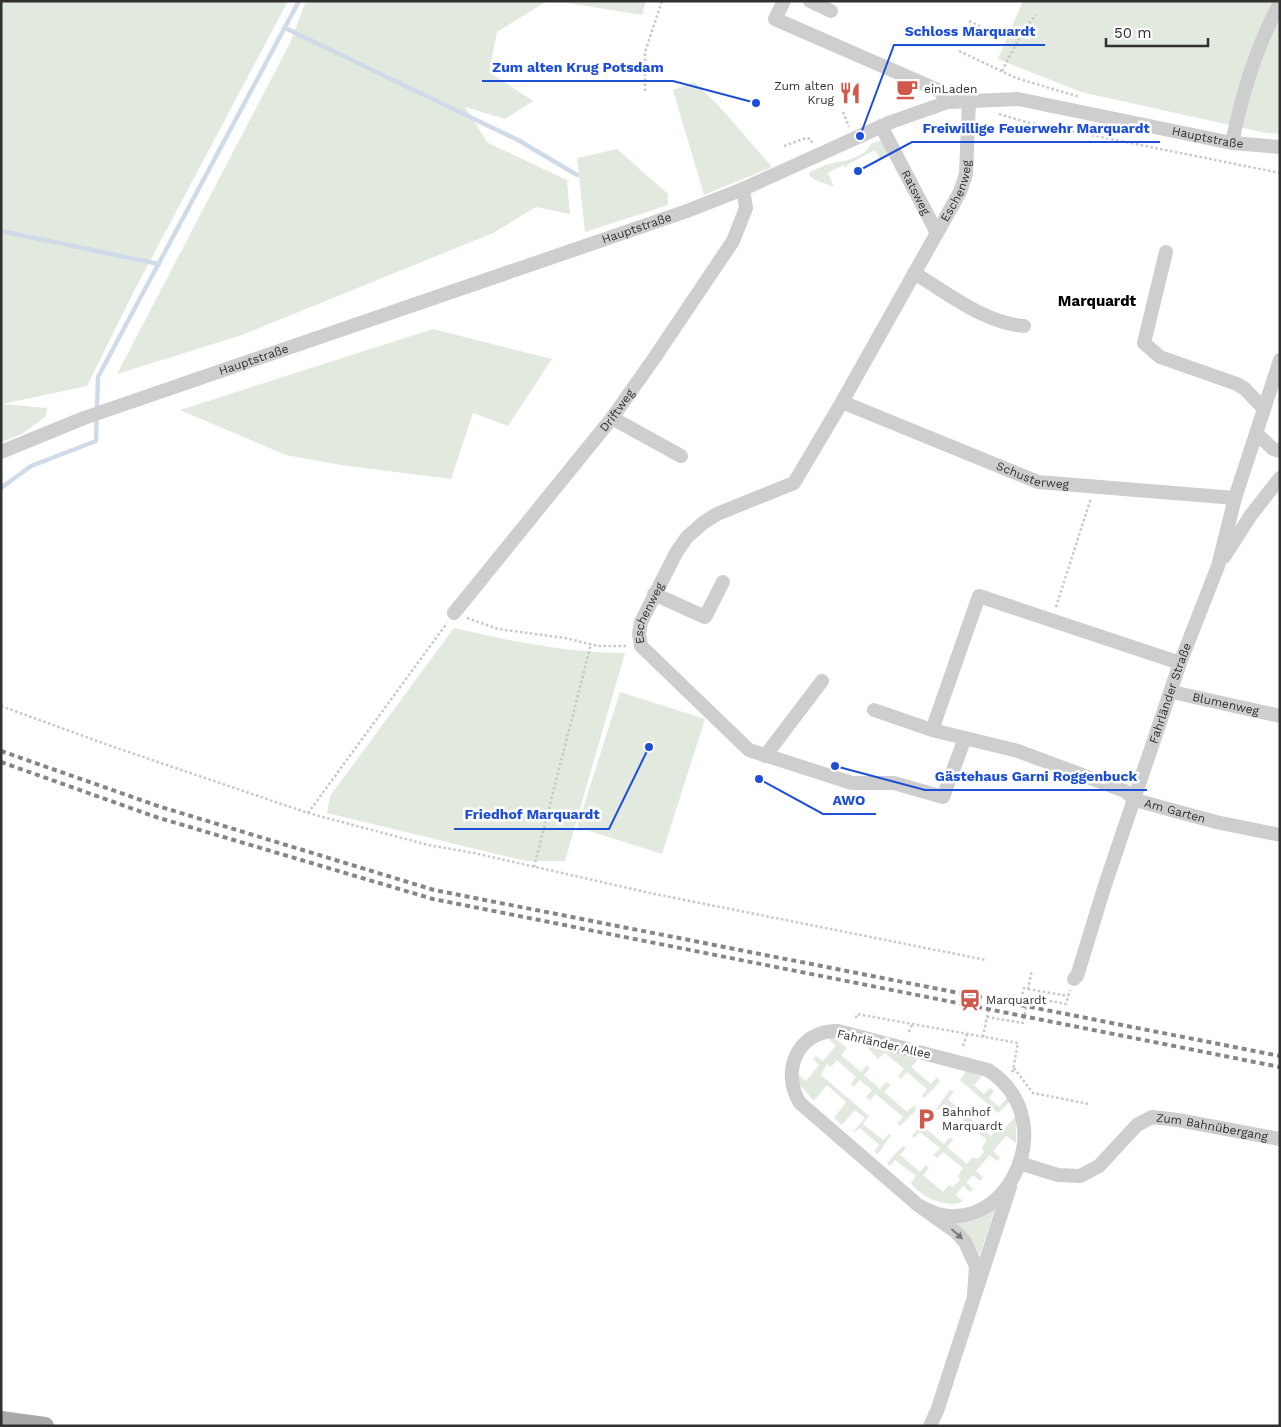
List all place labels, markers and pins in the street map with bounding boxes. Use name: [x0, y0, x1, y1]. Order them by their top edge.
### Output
callout: Schloss Marquardt: [894, 16, 1045, 45]
callout: Zum alten Krug Potsdam: [482, 52, 673, 81]
cafe icon: einLaden: [894, 76, 920, 102]
place label: Zum alten Krug: [774, 79, 835, 107]
restaurant icon: Zum alten Krug: [837, 80, 863, 106]
place label: einLaden: [924, 82, 977, 96]
callout: Freiwillige Feuerwehr Marquardt: [912, 113, 1160, 142]
callout: Gästehaus Garni Roggenbuck: [925, 761, 1147, 790]
callout: AWO: [823, 785, 876, 814]
callout: Friedhof Marquardt: [454, 800, 609, 829]
station icon: Marquardt: [957, 987, 983, 1013]
place label: Marquardt: [986, 993, 1047, 1007]
place label: Bahnhof Marquardt: [942, 1105, 1003, 1133]
parking icon: Bahnhof Marquardt: [913, 1106, 939, 1132]

